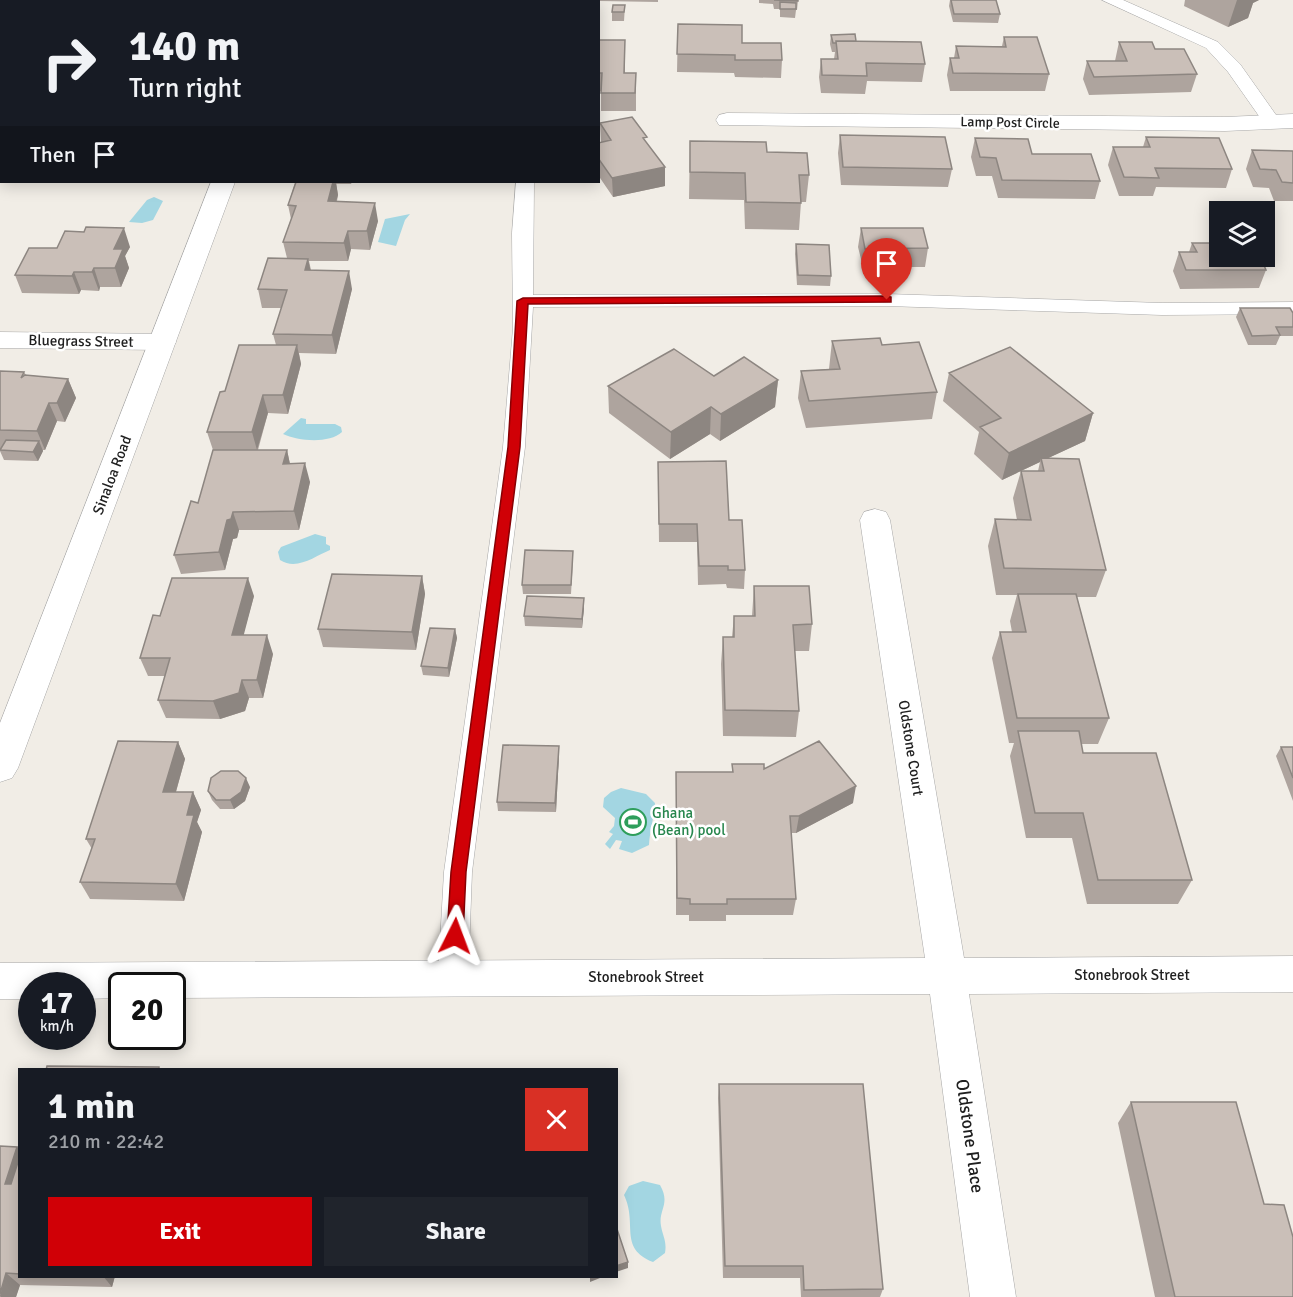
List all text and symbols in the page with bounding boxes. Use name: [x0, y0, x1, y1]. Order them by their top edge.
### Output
text: 140 m: [129, 21, 240, 72]
icon: right: [30, 24, 108, 102]
text: Turn right: [129, 72, 242, 105]
street label: Lamp Post Circle: [960, 113, 1060, 132]
icon: arrive: [88, 138, 121, 171]
text: Then: [30, 141, 76, 168]
map controls: [1209, 201, 1275, 267]
button: layers: [1209, 201, 1275, 267]
pin: [861, 238, 912, 300]
icon: arrive: [870, 247, 903, 280]
street label: Bluegrass Street: [28, 331, 134, 351]
street label: Sinaloa Road: [89, 433, 135, 517]
street label: Oldstone Court: [895, 699, 927, 797]
place label: Ghana (Bean) pool: [652, 804, 726, 839]
sports icon: Ghana (Bean) pool: [618, 807, 648, 837]
position arrow: [423, 904, 487, 968]
street label: Stonebrook Street: [1074, 966, 1190, 984]
street label: Stonebrook Street: [588, 968, 704, 986]
speed limit sign: 20: [108, 972, 186, 1050]
text: 17: [41, 985, 73, 1022]
text: km/h: [40, 1017, 74, 1035]
street label: Oldstone Place: [951, 1078, 989, 1194]
text: 1 min: [48, 1084, 135, 1129]
button: close: [525, 1088, 588, 1151]
text: 210 m · 22:42: [48, 1129, 164, 1154]
button: Exit: [48, 1197, 312, 1266]
button: Share: [324, 1197, 588, 1266]

